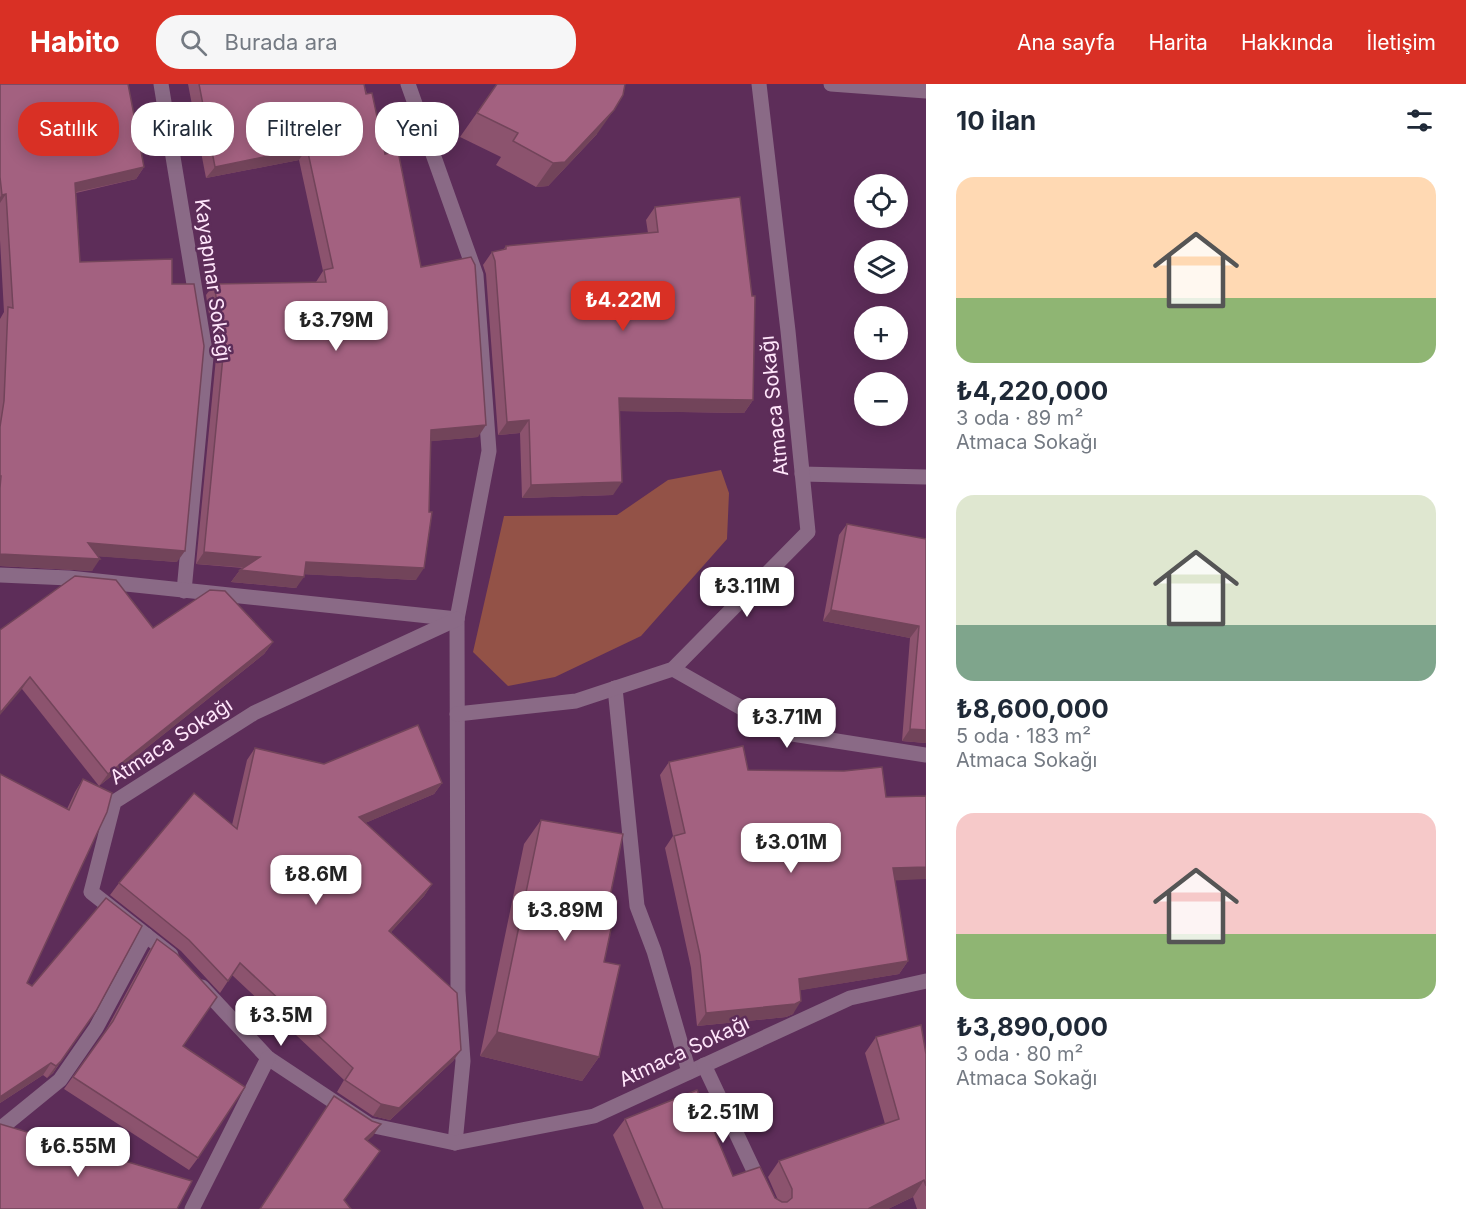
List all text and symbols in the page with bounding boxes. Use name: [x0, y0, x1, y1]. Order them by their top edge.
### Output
search box: [156, 15, 576, 69]
text: Habito: [30, 25, 120, 59]
icon: search: [177, 26, 210, 59]
text: Burada ara: [225, 29, 338, 55]
text: Ana sayfa: [1017, 30, 1115, 55]
text: Harita: [1148, 30, 1208, 55]
text: Hakkında: [1241, 30, 1334, 55]
text: İletişim: [1367, 30, 1436, 55]
chip: Satılık: [18, 102, 119, 156]
chip: Kiralık: [131, 102, 234, 156]
chip: Filtreler: [246, 102, 363, 156]
chip: Yeni: [375, 102, 459, 156]
icon: filters: [1403, 104, 1436, 137]
text: 10 ilan: [956, 105, 1036, 136]
map controls: [854, 174, 908, 426]
button: locate: [854, 174, 908, 228]
street label: Kayapınar Sokağı: [190, 197, 236, 363]
icon: home: [1142, 216, 1250, 324]
button: layers: [854, 240, 908, 294]
pin: ₺4.22M: [574, 281, 672, 332]
text: ₺4.22M: [585, 288, 661, 312]
pin: ₺3.79M: [287, 301, 385, 352]
button: +: [854, 306, 908, 360]
text: ₺3.79M: [299, 308, 373, 332]
street label: Atmaca Sokağı: [755, 334, 793, 478]
button: −: [854, 372, 908, 426]
text: ₺4,220,000: [956, 375, 1108, 406]
text: 3 oda · 89 m²: [956, 406, 1083, 430]
text: Atmaca Sokağı: [956, 430, 1097, 454]
icon: home: [1142, 534, 1250, 642]
pin: ₺3.11M: [698, 567, 796, 618]
text: ₺3.11M: [714, 574, 780, 598]
street label: Atmaca Sokağı: [105, 692, 237, 790]
text: ₺8,600,000: [956, 693, 1109, 724]
pin: ₺3.71M: [738, 698, 836, 749]
text: ₺3.71M: [752, 705, 822, 729]
text: 5 oda · 183 m²: [956, 724, 1091, 748]
text: Atmaca Sokağı: [956, 748, 1097, 772]
pin: ₺3.01M: [742, 823, 840, 874]
text: ₺3.01M: [755, 830, 827, 854]
icon: home: [1142, 852, 1250, 960]
pin: ₺8.6M: [274, 855, 358, 906]
text: ₺8.6M: [284, 862, 348, 886]
pin: ₺3.89M: [516, 891, 614, 942]
text: ₺3.89M: [527, 898, 603, 922]
pin: ₺3.5M: [239, 996, 323, 1047]
text: ₺3.5M: [249, 1003, 313, 1027]
street label: Atmaca Sokağı: [615, 1010, 753, 1092]
text: ₺3,890,000: [956, 1011, 1108, 1042]
text: 3 oda · 80 m²: [956, 1042, 1083, 1066]
text: Atmaca Sokağı: [956, 1066, 1097, 1090]
pin: ₺2.51M: [674, 1093, 772, 1144]
text: ₺2.51M: [687, 1100, 759, 1124]
pin: ₺6.55M: [29, 1127, 127, 1178]
text: ₺6.55M: [40, 1134, 116, 1158]

